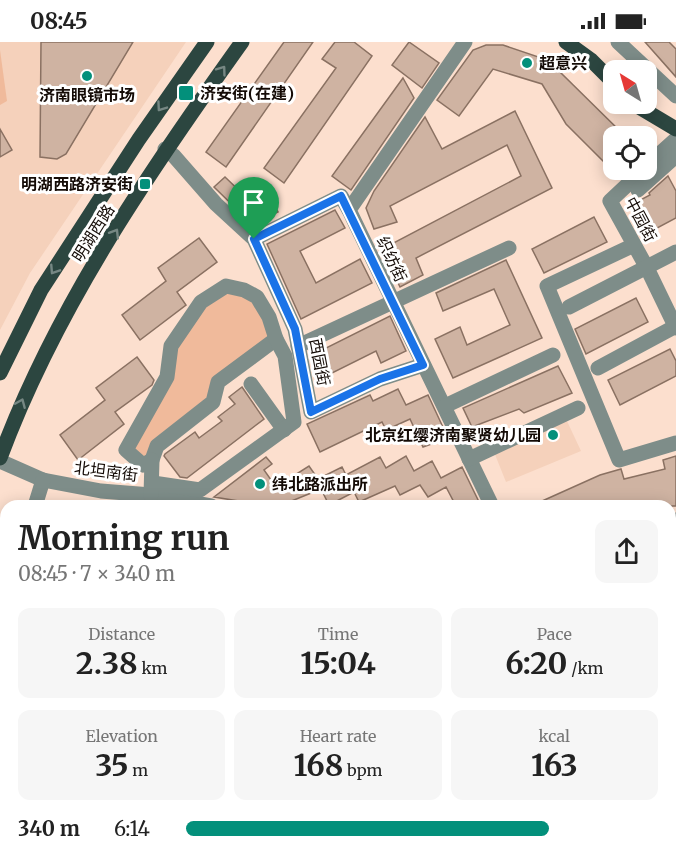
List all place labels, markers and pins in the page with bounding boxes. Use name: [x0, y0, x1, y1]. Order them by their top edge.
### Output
place label: 超意兴: [539, 53, 587, 73]
marker: 超意兴: [520, 56, 534, 70]
marker: 济南眼镜市场: [80, 69, 94, 83]
place label: 济安街(在建): [200, 83, 294, 103]
marker: 济安街(在建): [177, 84, 195, 102]
place label: 济南眼镜市场: [39, 85, 135, 105]
place label: 明湖西路济安街: [21, 174, 133, 194]
marker: 明湖西路济安街: [138, 177, 152, 191]
pin: [228, 177, 279, 239]
place label: 北京红缨济南聚贤幼儿园: [365, 425, 541, 445]
marker: 北京红缨济南聚贤幼儿园: [546, 428, 560, 442]
place label: 纬北路派出所: [272, 474, 368, 494]
marker: 纬北路派出所: [253, 477, 267, 491]

